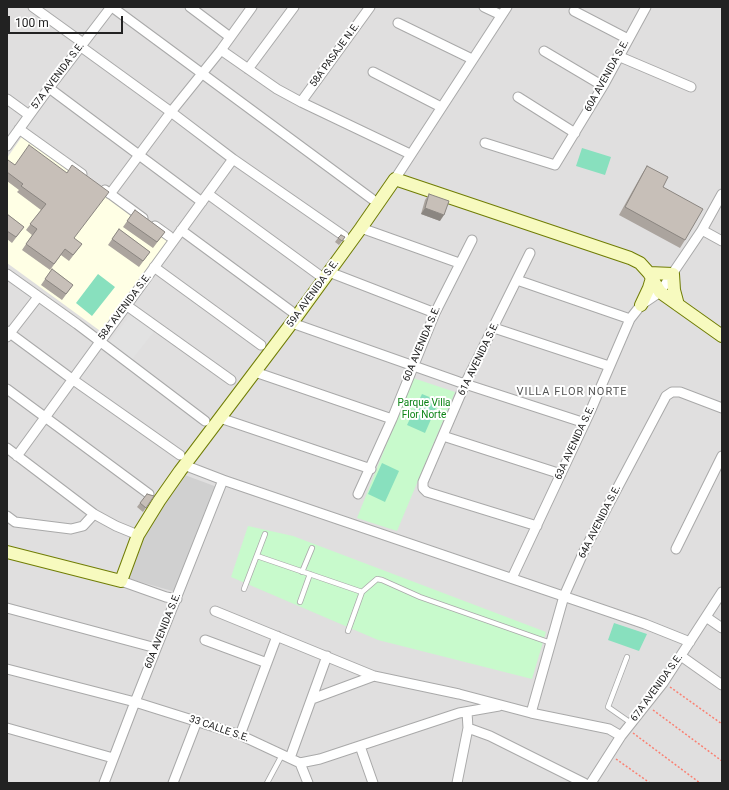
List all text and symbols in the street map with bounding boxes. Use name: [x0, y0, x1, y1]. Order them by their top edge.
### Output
scale bar: [10, 8, 125, 34]
text: 100 m: [15, 16, 49, 30]
street label: 58A PASAJE N.E.: [308, 20, 362, 90]
street label: 60A AVENIDA S.E.: [582, 38, 632, 114]
street label: 57A AVENIDA S.E.: [29, 40, 87, 112]
street label: 59A AVENIDA S.E.: [284, 258, 342, 330]
street label: 58A AVENIDA S.E.: [96, 271, 154, 343]
street label: 60A AVENIDA S.E.: [401, 305, 443, 383]
street label: 61A AVENIDA S.E.: [456, 320, 502, 398]
district label: VILLA FLOR NORTE: [516, 385, 628, 399]
park label: Parque Villa Flor Norte: [397, 397, 451, 420]
street label: 63A AVENIDA S.E.: [553, 404, 597, 482]
street label: 64A AVENIDA S.E.: [576, 483, 624, 561]
street label: 60A AVENIDA S.E.: [142, 591, 184, 671]
street label: 67A AVENIDA S.E.: [628, 652, 686, 724]
street label: 33 CALLE S.E.: [187, 713, 251, 745]

